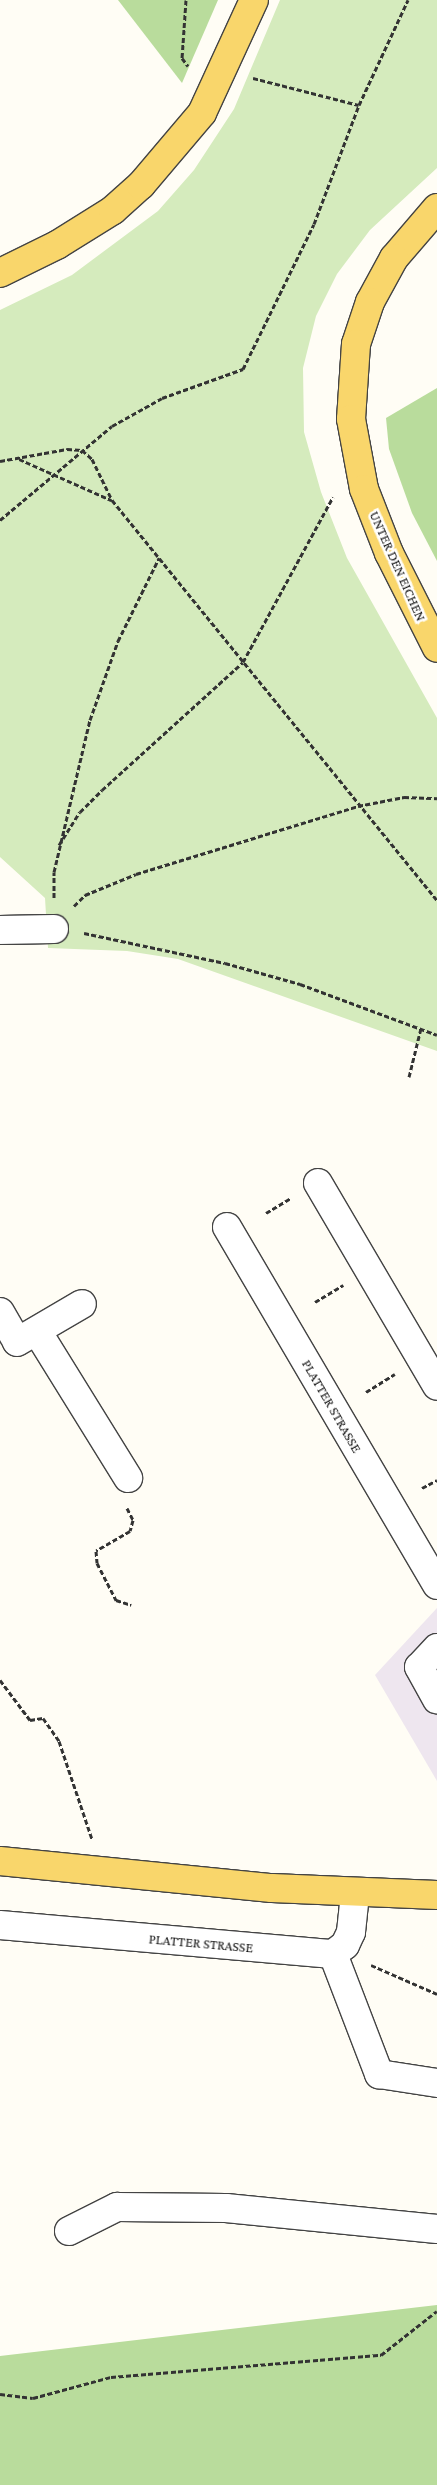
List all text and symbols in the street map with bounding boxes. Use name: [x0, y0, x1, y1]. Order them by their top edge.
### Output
street label: UNTER DEN EICHEN: [366, 508, 430, 624]
street label: PLATTER STRASSE: [299, 1356, 365, 1456]
street label: PLATTER STRASSE: [148, 1930, 254, 1956]

